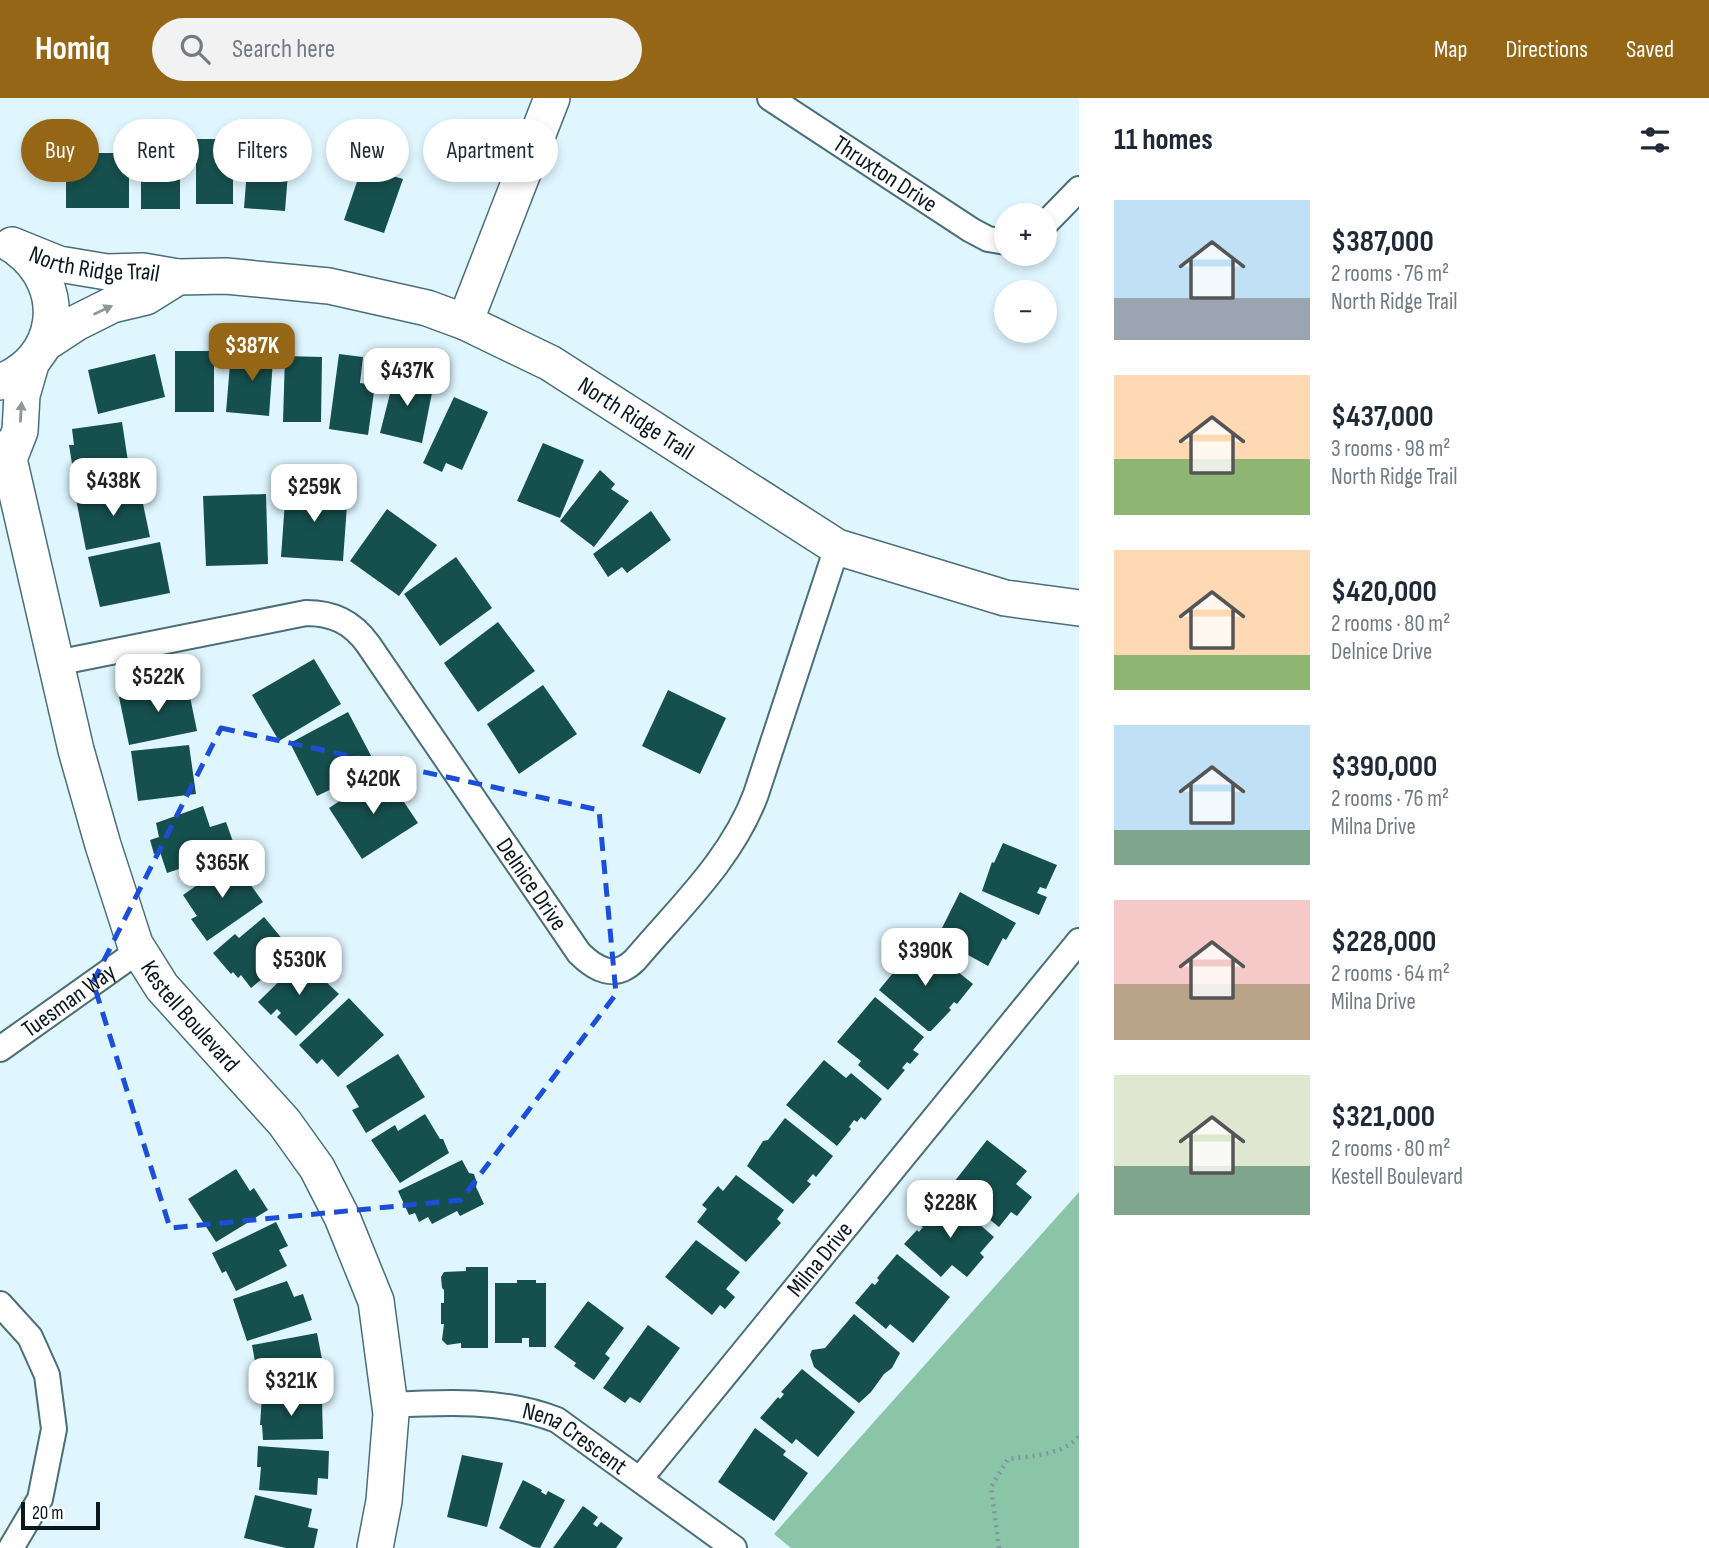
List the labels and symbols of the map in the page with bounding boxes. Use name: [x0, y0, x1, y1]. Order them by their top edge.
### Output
street label: Thruxton Drive: [827, 129, 943, 219]
street label: North Ridge Trail: [25, 240, 162, 289]
one-way arrow: [93, 304, 113, 316]
pin: $387K: [203, 324, 301, 383]
pin: $437K: [358, 348, 456, 408]
street label: North Ridge Trail: [572, 371, 699, 466]
one-way arrow: [16, 400, 27, 422]
pin: $438K: [64, 458, 162, 518]
pin: $259K: [265, 464, 363, 524]
pin: $522K: [109, 654, 207, 714]
pin: $420K: [324, 756, 422, 816]
street label: Delnice Drive: [490, 833, 573, 936]
pin: $365K: [173, 840, 271, 900]
pin: $390K: [876, 928, 974, 988]
pin: $530K: [250, 937, 348, 997]
street label: Kestell Boulevard: [134, 955, 246, 1078]
street label: Tuesman Way: [16, 958, 121, 1044]
pin: $228K: [901, 1180, 999, 1240]
street label: Milna Drive: [781, 1216, 859, 1303]
pin: $321K: [242, 1358, 340, 1418]
street label: Nena Crescent: [520, 1396, 633, 1481]
scale bar: [21, 1499, 100, 1531]

